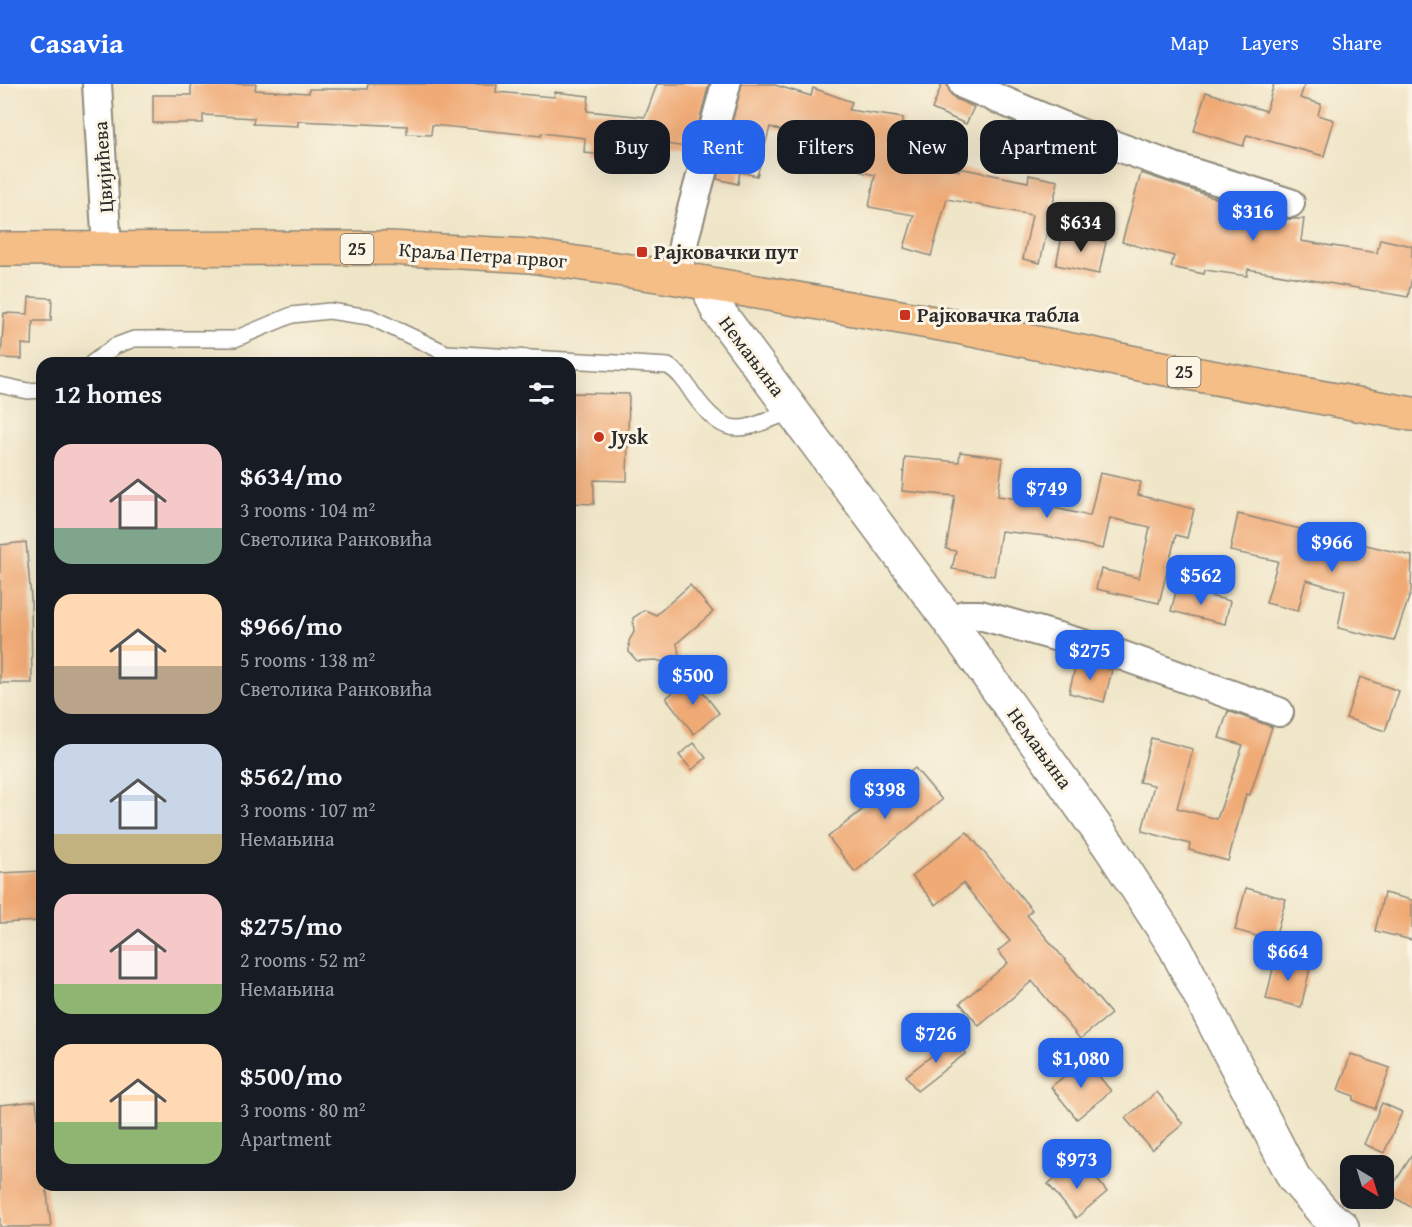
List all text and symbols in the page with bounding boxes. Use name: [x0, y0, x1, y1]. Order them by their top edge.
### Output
text: Casavia: [30, 22, 124, 63]
text: Map: [1170, 27, 1209, 58]
text: Layers: [1242, 27, 1299, 58]
text: Share: [1332, 27, 1382, 58]
street label: Цвијићева: [85, 120, 120, 214]
chip: Buy: [594, 120, 670, 174]
chip: Rent: [682, 120, 765, 174]
chip: Filters: [777, 120, 875, 174]
chip: New: [887, 120, 968, 174]
chip: Apartment: [980, 120, 1118, 174]
pin: $316: [1217, 191, 1289, 242]
text: $316: [1232, 196, 1274, 225]
pin: $634: [1045, 202, 1117, 253]
text: $634: [1060, 207, 1102, 236]
road number: 25: [340, 234, 374, 264]
street label: Краља Петра првог: [398, 234, 569, 275]
place label: Рајковачки пут: [654, 237, 798, 266]
marker: Рајковачки пут: [635, 245, 649, 259]
place label: Рајковачка табла: [917, 300, 1080, 329]
marker: Рајковачка табла: [898, 308, 912, 322]
street label: Немањина: [712, 309, 793, 403]
road number: 25: [1168, 357, 1200, 387]
text: 12 homes: [54, 374, 162, 413]
icon: filters: [525, 377, 558, 410]
place label: Jysk: [608, 422, 649, 451]
marker: Jysk: [592, 430, 606, 444]
text: $634/mo: [240, 456, 342, 495]
icon: home: [102, 468, 174, 540]
pin: $749: [1011, 468, 1083, 519]
text: $749: [1026, 473, 1068, 502]
text: 3 rooms · 104 m²: [240, 495, 375, 524]
pin: $966: [1296, 522, 1368, 573]
text: Светолика Ранковића: [240, 524, 432, 553]
text: $966: [1311, 527, 1353, 556]
pin: $562: [1165, 555, 1237, 606]
text: $562: [1180, 560, 1222, 589]
text: $966/mo: [240, 606, 342, 645]
icon: home: [102, 618, 174, 690]
pin: $275: [1054, 630, 1126, 681]
text: $275: [1069, 635, 1111, 664]
text: 5 rooms · 138 m²: [240, 645, 375, 674]
pin: $500: [657, 655, 729, 706]
text: $500: [672, 660, 714, 689]
text: Светолика Ранковића: [240, 674, 432, 703]
street label: Немањина: [1001, 701, 1080, 795]
text: $562/mo: [240, 756, 342, 795]
icon: home: [102, 768, 174, 840]
pin: $398: [849, 769, 921, 820]
text: $398: [864, 774, 906, 803]
text: 3 rooms · 107 m²: [240, 795, 375, 824]
text: Немањина: [240, 824, 335, 853]
text: $275/mo: [240, 906, 342, 945]
icon: home: [102, 918, 174, 990]
pin: $664: [1252, 931, 1324, 982]
text: $664: [1267, 936, 1309, 965]
text: 2 rooms · 52 m²: [240, 945, 366, 974]
text: Немањина: [240, 974, 335, 1003]
pin: $726: [900, 1013, 972, 1064]
text: $726: [915, 1018, 957, 1047]
pin: $1,080: [1032, 1038, 1130, 1089]
text: $1,080: [1052, 1043, 1110, 1072]
text: $500/mo: [240, 1056, 342, 1095]
icon: home: [102, 1068, 174, 1140]
text: 3 rooms · 80 m²: [240, 1095, 366, 1124]
text: Apartment: [240, 1124, 332, 1153]
pin: $973: [1041, 1139, 1113, 1190]
text: $973: [1056, 1144, 1098, 1173]
north arrow: [1340, 1155, 1394, 1209]
map controls: [1340, 1155, 1394, 1209]

